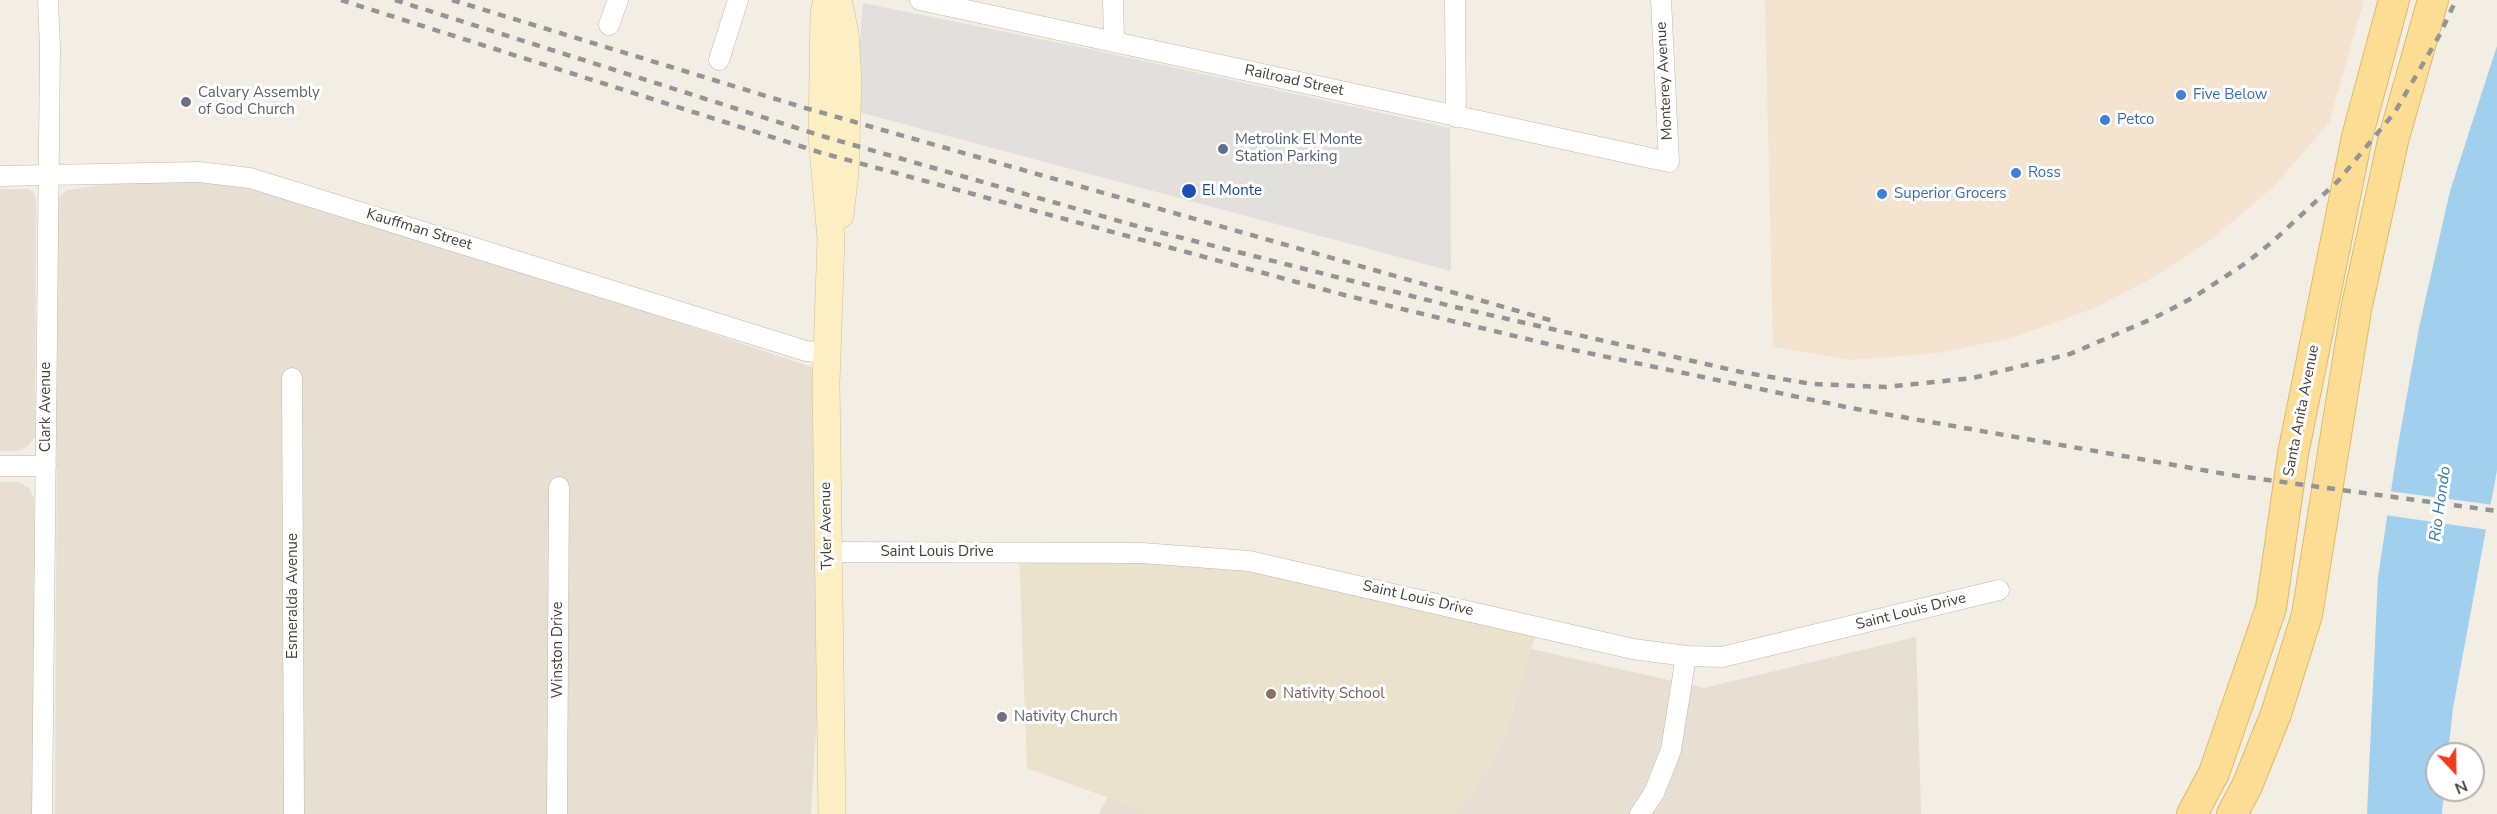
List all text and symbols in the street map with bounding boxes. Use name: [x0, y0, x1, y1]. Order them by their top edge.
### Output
street label: Monterey Avenue: [1653, 21, 1677, 141]
street label: Railroad Street: [1243, 62, 1345, 100]
place label: Calvary Assembly of God Church: [198, 84, 320, 119]
place label: Five Below: [2193, 86, 2267, 104]
marker: Five Below: [2174, 88, 2188, 102]
marker: Calvary Assembly of God Church: [179, 95, 193, 109]
place label: Petco: [2117, 111, 2154, 129]
marker: Petco: [2098, 113, 2112, 127]
place label: Metrolink El Monte Station Parking: [1235, 131, 1362, 166]
marker: Metrolink El Monte Station Parking: [1216, 142, 1230, 156]
place label: Ross: [2028, 164, 2061, 182]
marker: Ross: [2009, 166, 2023, 180]
marker: El Monte: [1180, 182, 1198, 200]
place label: El Monte: [1202, 182, 1262, 200]
place label: Superior Grocers: [1894, 185, 2007, 203]
marker: Superior Grocers: [1875, 187, 1889, 201]
street label: Kauffman Street: [364, 205, 474, 255]
street label: Santa Anita Avenue: [2280, 344, 2324, 478]
street label: Clark Avenue: [37, 362, 55, 452]
water label: Rio Hondo: [2426, 465, 2456, 543]
street label: Tyler Avenue: [817, 482, 837, 570]
street label: Esmeralda Avenue: [284, 533, 302, 659]
street label: Saint Louis Drive: [880, 543, 994, 561]
street label: Saint Louis Drive: [1361, 577, 1475, 621]
street label: Saint Louis Drive: [1854, 590, 1968, 634]
street label: Winston Drive: [549, 601, 567, 699]
place label: Nativity School: [1283, 685, 1385, 703]
marker: Nativity School: [1264, 687, 1278, 701]
place label: Nativity Church: [1014, 708, 1118, 726]
marker: Nativity Church: [995, 710, 1009, 724]
north arrow: [2425, 742, 2485, 802]
text: N: [2451, 774, 2471, 799]

